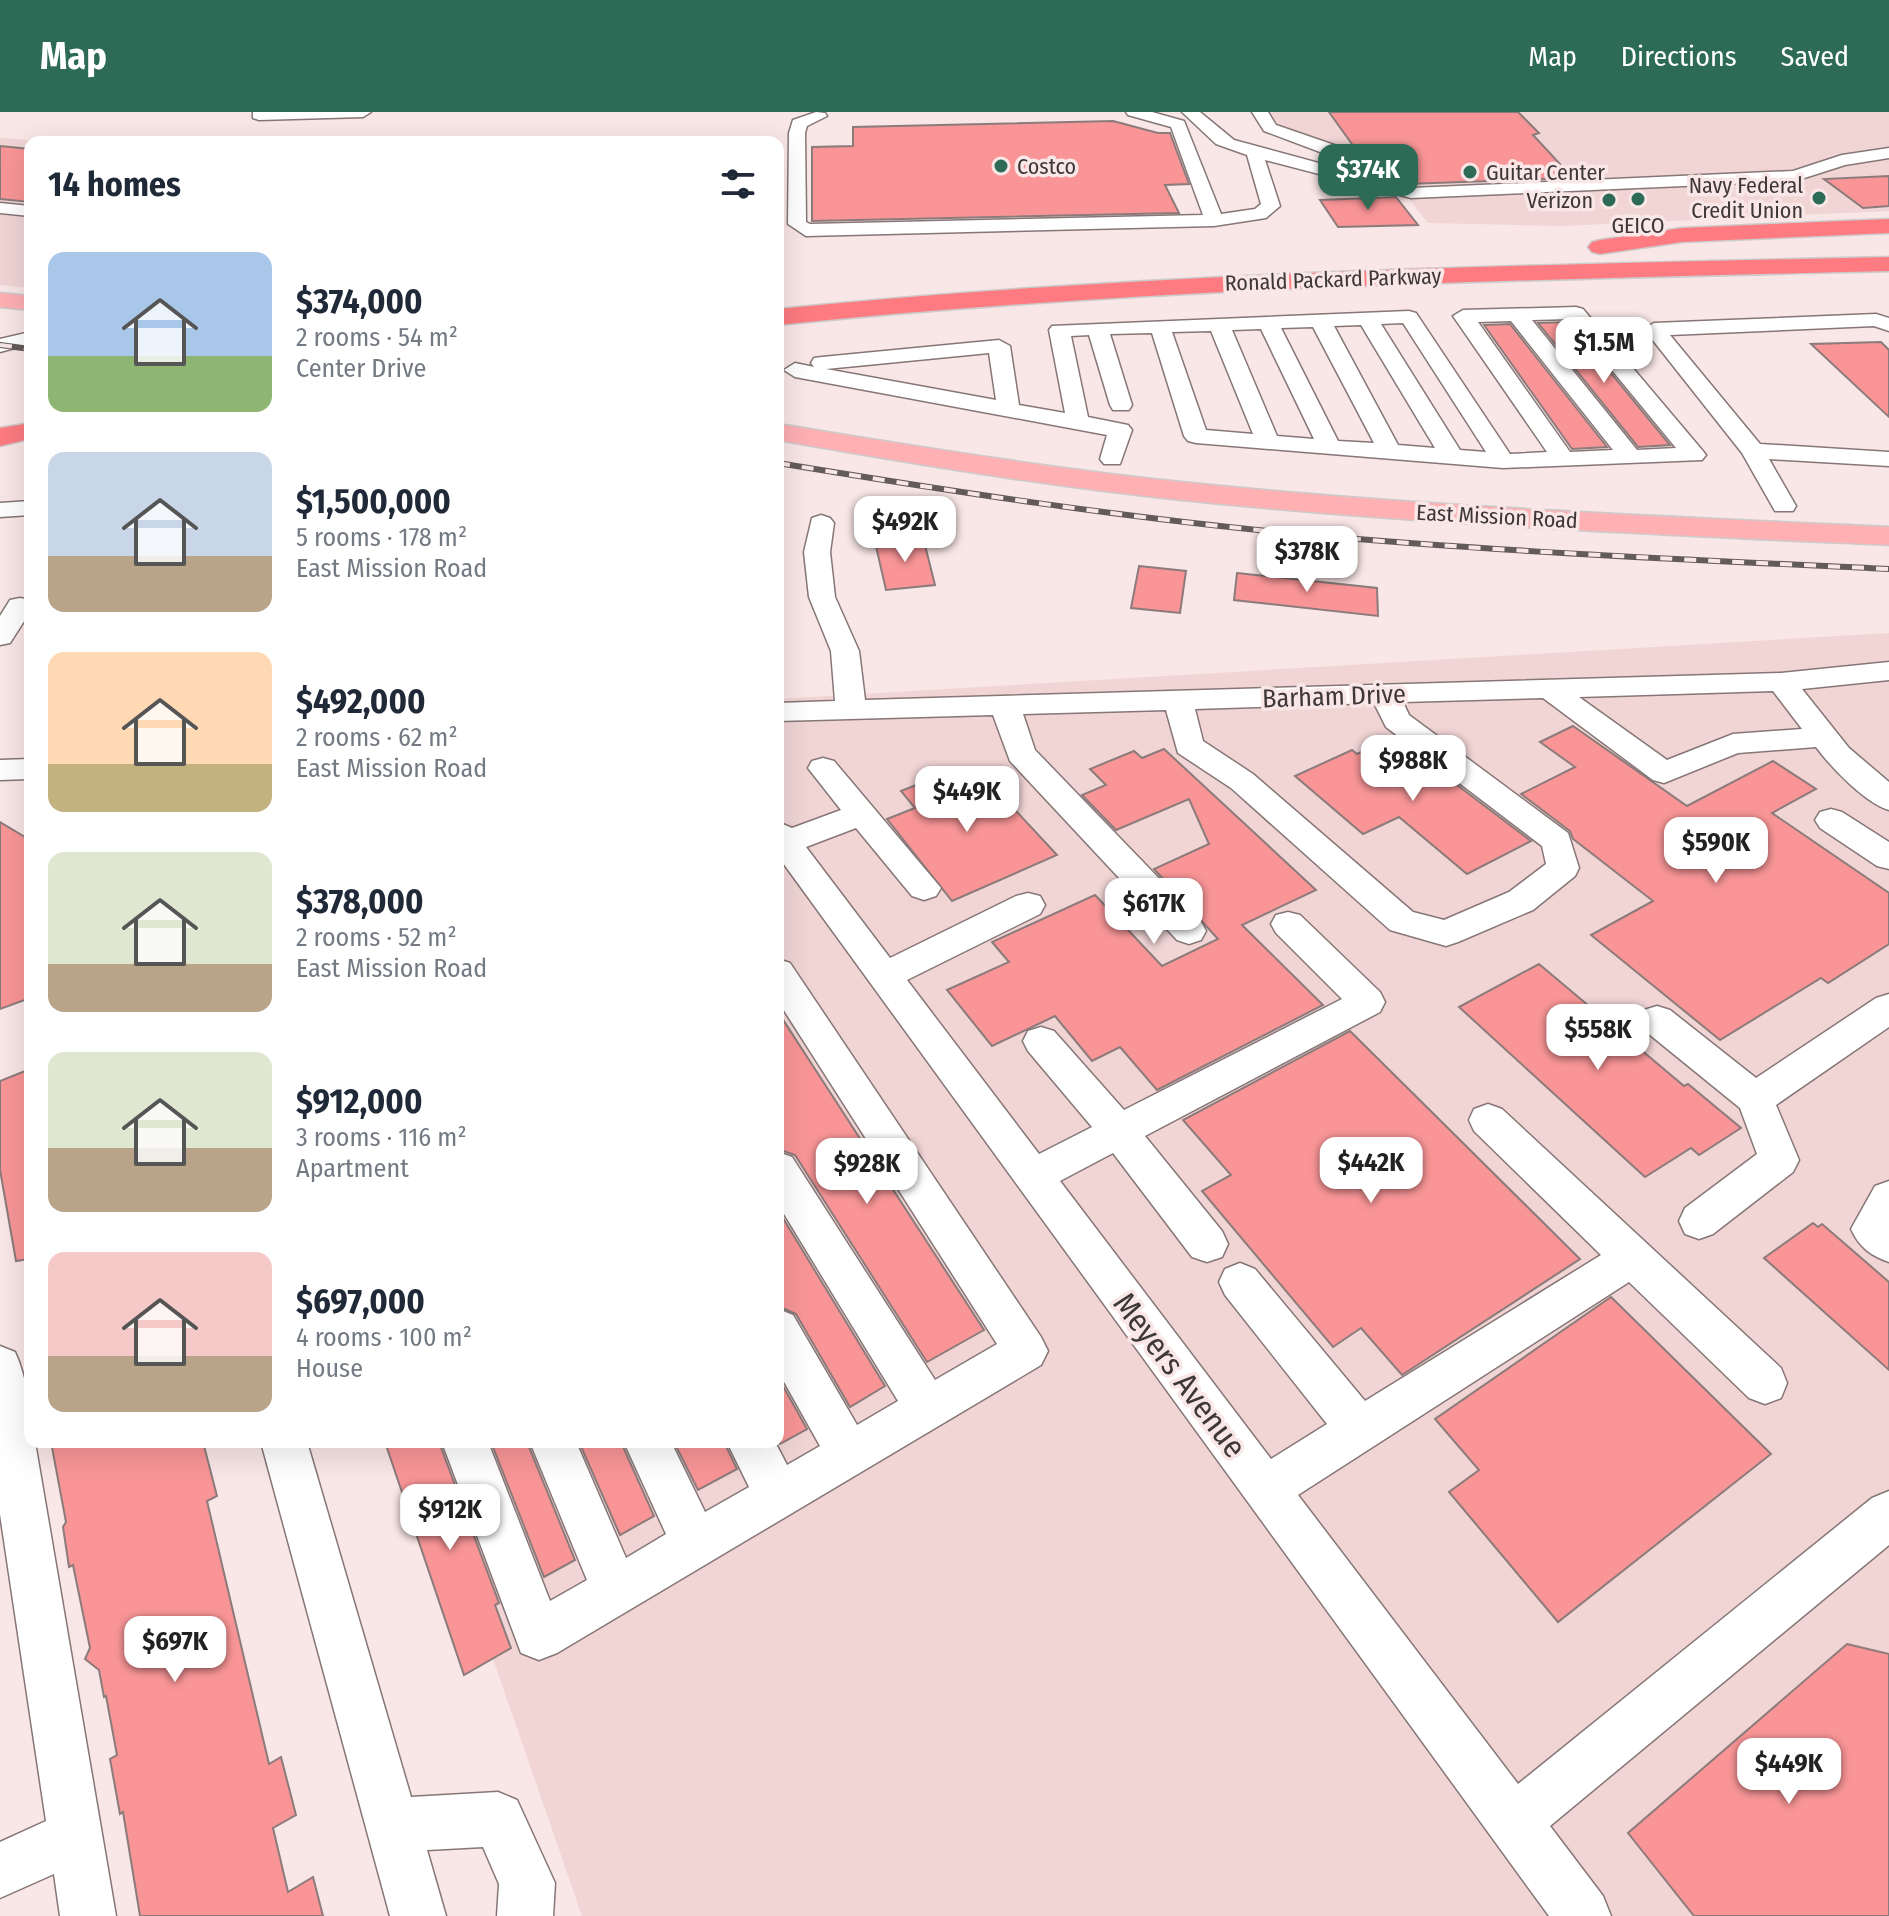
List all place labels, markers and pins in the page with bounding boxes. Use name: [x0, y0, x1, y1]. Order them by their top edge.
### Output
pin: $374K: [1312, 144, 1424, 212]
place label: Costco: [1017, 153, 1076, 180]
marker: Costco: [992, 157, 1010, 175]
place label: Guitar Center: [1486, 159, 1605, 186]
marker: Guitar Center: [1461, 163, 1479, 181]
place label: Navy Federal Credit Union: [1689, 172, 1803, 224]
place label: Verizon: [1527, 187, 1593, 214]
marker: Navy Federal Credit Union: [1810, 189, 1828, 207]
marker: GEICO: [1629, 190, 1647, 208]
marker: Verizon: [1600, 191, 1618, 209]
place label: GEICO: [1611, 212, 1665, 239]
pin: $1.5M: [1548, 317, 1660, 385]
pin: $492K: [849, 496, 961, 564]
pin: $378K: [1251, 526, 1363, 594]
pin: $988K: [1357, 735, 1469, 803]
pin: $449K: [911, 766, 1023, 834]
pin: $590K: [1660, 817, 1772, 885]
pin: $617K: [1098, 878, 1210, 946]
pin: $558K: [1542, 1004, 1654, 1072]
pin: $442K: [1315, 1137, 1427, 1205]
pin: $928K: [811, 1138, 923, 1206]
pin: $912K: [394, 1484, 506, 1552]
pin: $697K: [119, 1616, 231, 1684]
pin: $449K: [1733, 1738, 1845, 1806]

